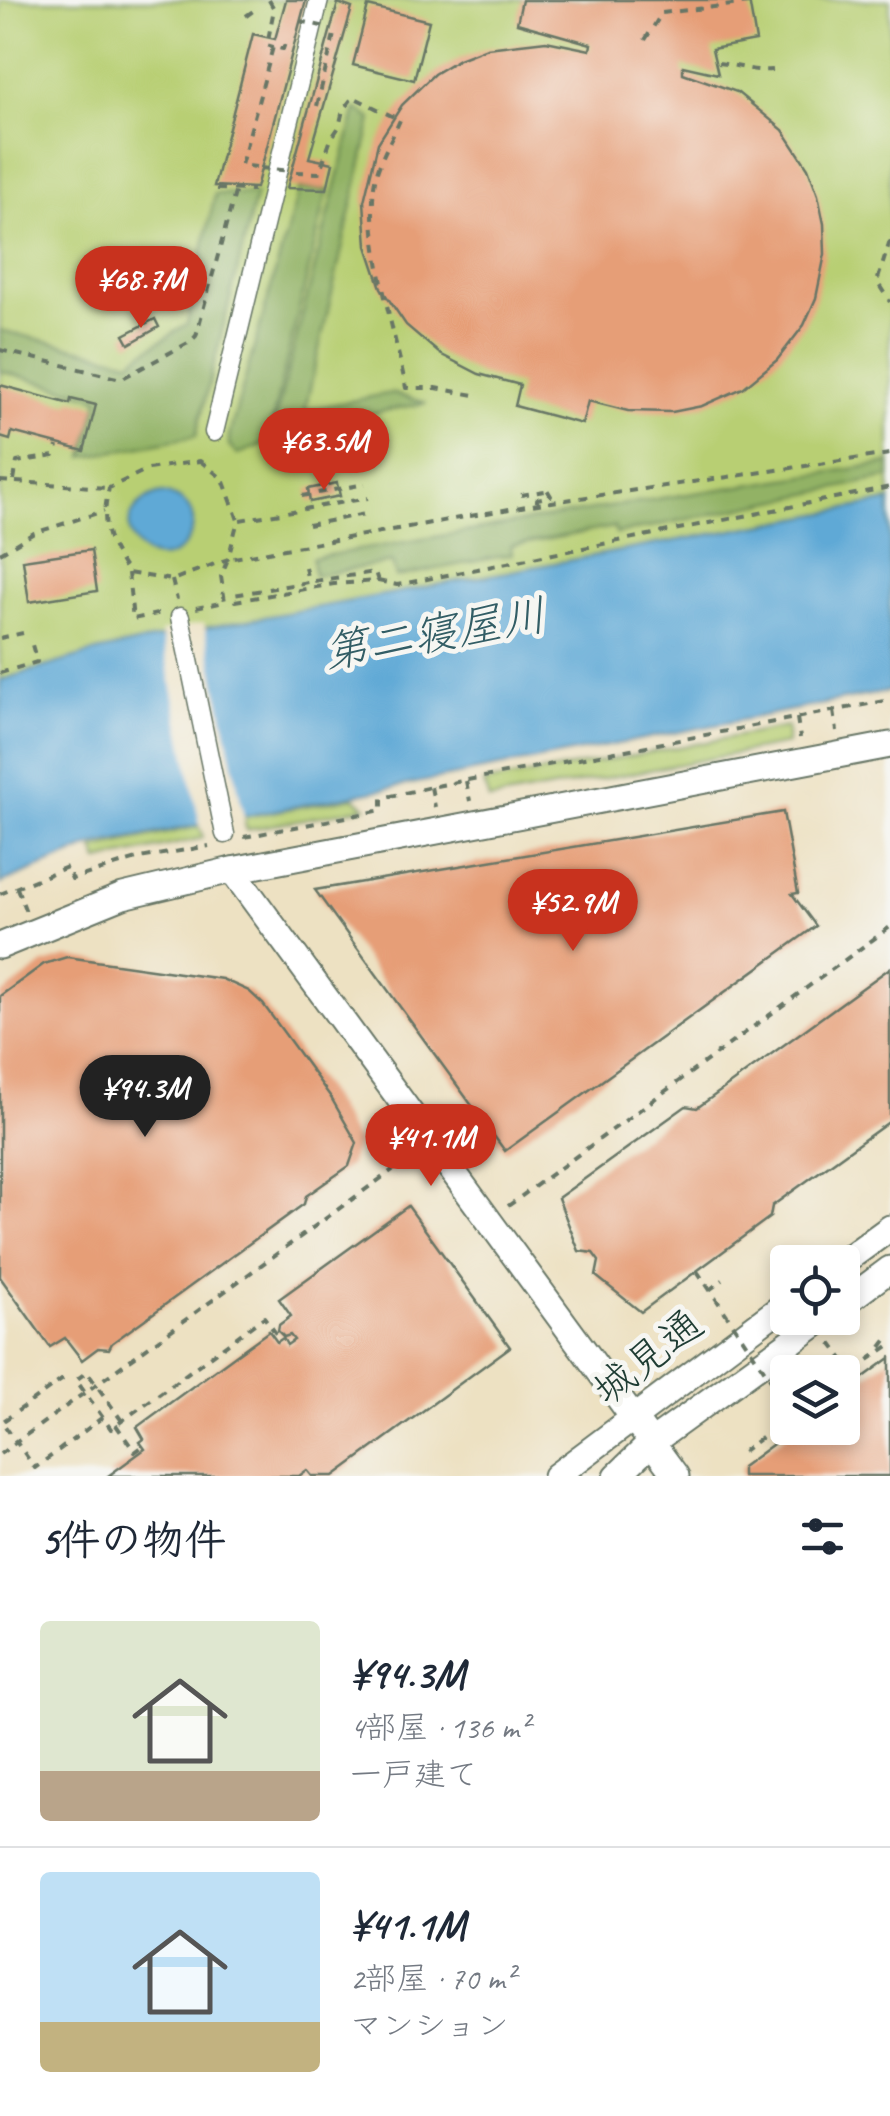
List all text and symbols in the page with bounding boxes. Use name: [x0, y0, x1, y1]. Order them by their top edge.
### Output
pin: ¥68.7M: [60, 246, 222, 331]
text: ¥68.7M: [97, 258, 185, 299]
pin: ¥63.5M: [243, 408, 405, 493]
text: ¥63.5M: [280, 420, 368, 461]
water label: 第二寝屋川: [319, 586, 551, 682]
pin: ¥52.9M: [492, 869, 654, 954]
text: ¥52.9M: [530, 881, 616, 922]
pin: ¥94.3M: [64, 1055, 226, 1140]
text: ¥94.3M: [102, 1067, 188, 1108]
pin: ¥41.1M: [350, 1104, 512, 1189]
text: ¥41.1M: [387, 1116, 475, 1157]
map controls: [770, 1245, 860, 1445]
button: locate: [770, 1245, 860, 1335]
street label: 城見通: [582, 1297, 714, 1417]
button: layers: [770, 1355, 860, 1445]
icon: filters: [795, 1509, 850, 1564]
text: 5件の物件: [40, 1514, 226, 1567]
text: ¥94.3M: [350, 1648, 464, 1701]
icon: home: [120, 1661, 240, 1781]
text: 4部屋 · 136 m²: [350, 1707, 529, 1748]
text: 一戸建て: [350, 1754, 478, 1795]
text: ¥41.1M: [350, 1899, 465, 1952]
icon: home: [120, 1912, 240, 2032]
text: 2部屋 · 70 m²: [350, 1958, 515, 1999]
text: マンション: [350, 2005, 509, 2046]

